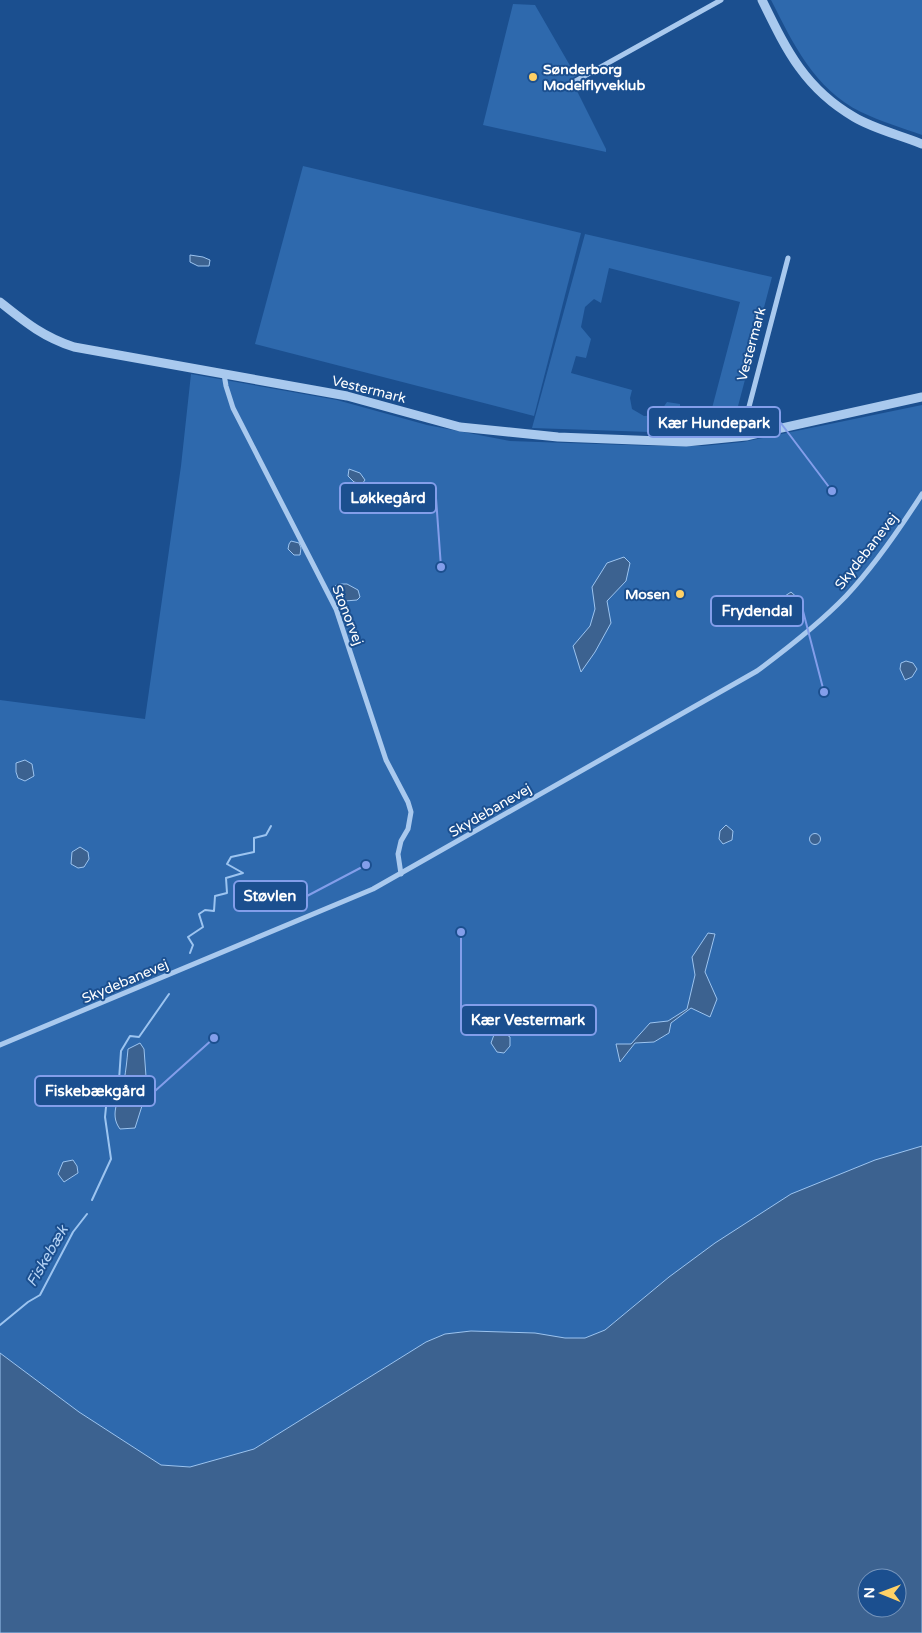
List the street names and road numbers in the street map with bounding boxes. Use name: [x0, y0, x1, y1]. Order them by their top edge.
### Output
street label: Vestermark: [733, 305, 770, 383]
street label: Vestermark: [330, 372, 408, 407]
street label: Skydebanevej: [831, 510, 901, 593]
street label: Stonorvej: [328, 583, 367, 648]
street label: Skydebanevej: [446, 780, 534, 841]
street label: Skydebanevej: [79, 956, 171, 1007]

